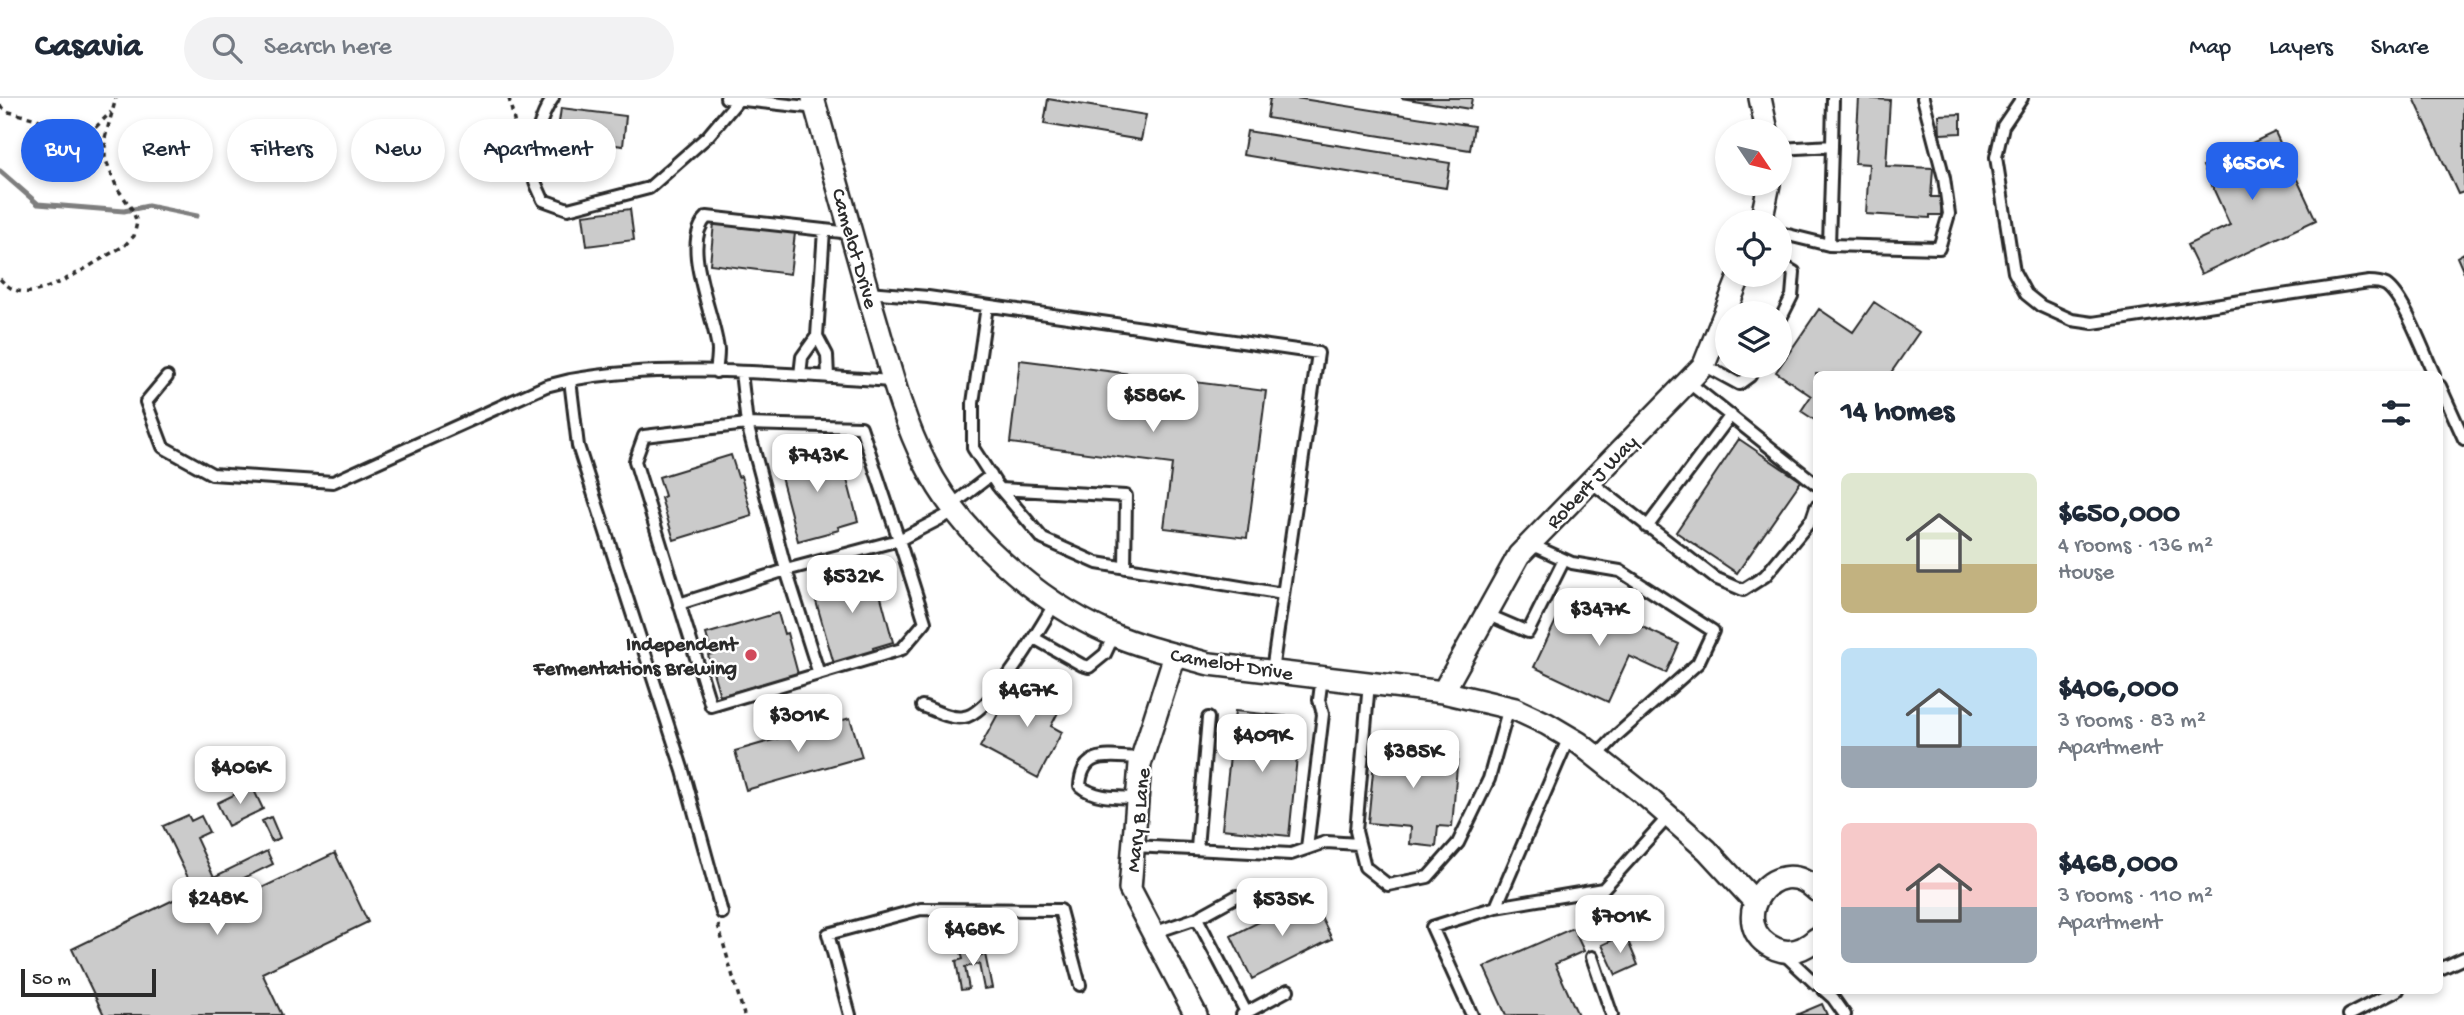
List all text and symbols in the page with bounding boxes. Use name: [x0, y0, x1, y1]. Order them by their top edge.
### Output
search box: [184, 17, 674, 80]
text: Casavia: [35, 29, 142, 67]
icon: search: [208, 29, 246, 67]
text: Search here: [264, 33, 392, 64]
text: Map: [2189, 34, 2231, 63]
text: Layers: [2269, 34, 2333, 63]
text: Share: [2371, 34, 2429, 63]
chip: Buy: [21, 119, 104, 182]
chip: Rent: [118, 119, 213, 182]
chip: Filters: [227, 119, 337, 182]
chip: New: [351, 119, 445, 182]
chip: Apartment: [459, 119, 616, 182]
north arrow: [1715, 119, 1792, 196]
map controls: [1715, 119, 1792, 378]
pin: $650K: [2203, 142, 2301, 202]
text: $650K: [2222, 151, 2282, 178]
street label: Camelot Drive: [824, 186, 882, 313]
button: locate: [1715, 210, 1792, 287]
button: layers: [1715, 301, 1792, 378]
pin: $586K: [1104, 374, 1202, 434]
text: $586K: [1123, 383, 1183, 410]
icon: filters: [2377, 394, 2415, 432]
text: 14 homes: [1841, 396, 1954, 431]
street label: Robert J Way: [1543, 431, 1644, 536]
pin: $743K: [768, 434, 866, 494]
text: $743K: [788, 443, 846, 470]
text: $650,000: [2058, 498, 2180, 533]
icon: home: [1897, 501, 1981, 585]
text: 4 rooms · 136 m²: [2058, 533, 2213, 560]
pin: $532K: [803, 556, 901, 615]
text: House: [2058, 560, 2114, 587]
text: $532K: [823, 564, 881, 591]
pin: $347K: [1550, 588, 1648, 648]
text: $347K: [1570, 597, 1628, 624]
place label: Independent Fermentations Brewing: [533, 634, 739, 683]
street label: Camelot Drive: [1168, 644, 1296, 689]
marker: Independent Fermentations Brewing: [743, 647, 759, 663]
pin: $467K: [978, 670, 1076, 729]
text: $406,000: [2058, 673, 2178, 708]
icon: home: [1897, 676, 1981, 760]
text: $467K: [998, 678, 1056, 705]
pin: $301K: [749, 694, 847, 754]
text: $301K: [769, 703, 827, 730]
text: 3 rooms · 83 m²: [2058, 708, 2206, 735]
pin: $409K: [1213, 714, 1311, 774]
text: $409K: [1233, 723, 1291, 750]
pin: $385K: [1364, 730, 1462, 790]
text: Apartment: [2058, 735, 2162, 762]
text: $385K: [1383, 739, 1443, 766]
pin: $406K: [191, 746, 289, 806]
text: $406K: [211, 755, 269, 782]
street label: Mary B Lane: [1123, 766, 1159, 874]
text: $468,000: [2058, 848, 2178, 883]
icon: home: [1897, 851, 1981, 935]
pin: $248K: [168, 878, 266, 937]
pin: $535K: [1233, 878, 1331, 938]
text: 3 rooms · 110 m²: [2058, 883, 2213, 910]
text: $248K: [188, 886, 246, 913]
text: $535K: [1252, 887, 1312, 914]
pin: $701K: [1571, 896, 1669, 955]
text: $701K: [1591, 904, 1649, 931]
pin: $468K: [924, 908, 1022, 968]
text: Apartment: [2058, 910, 2162, 937]
text: $468K: [944, 917, 1002, 944]
scale bar: [21, 966, 156, 998]
text: 50 m: [32, 969, 71, 992]

